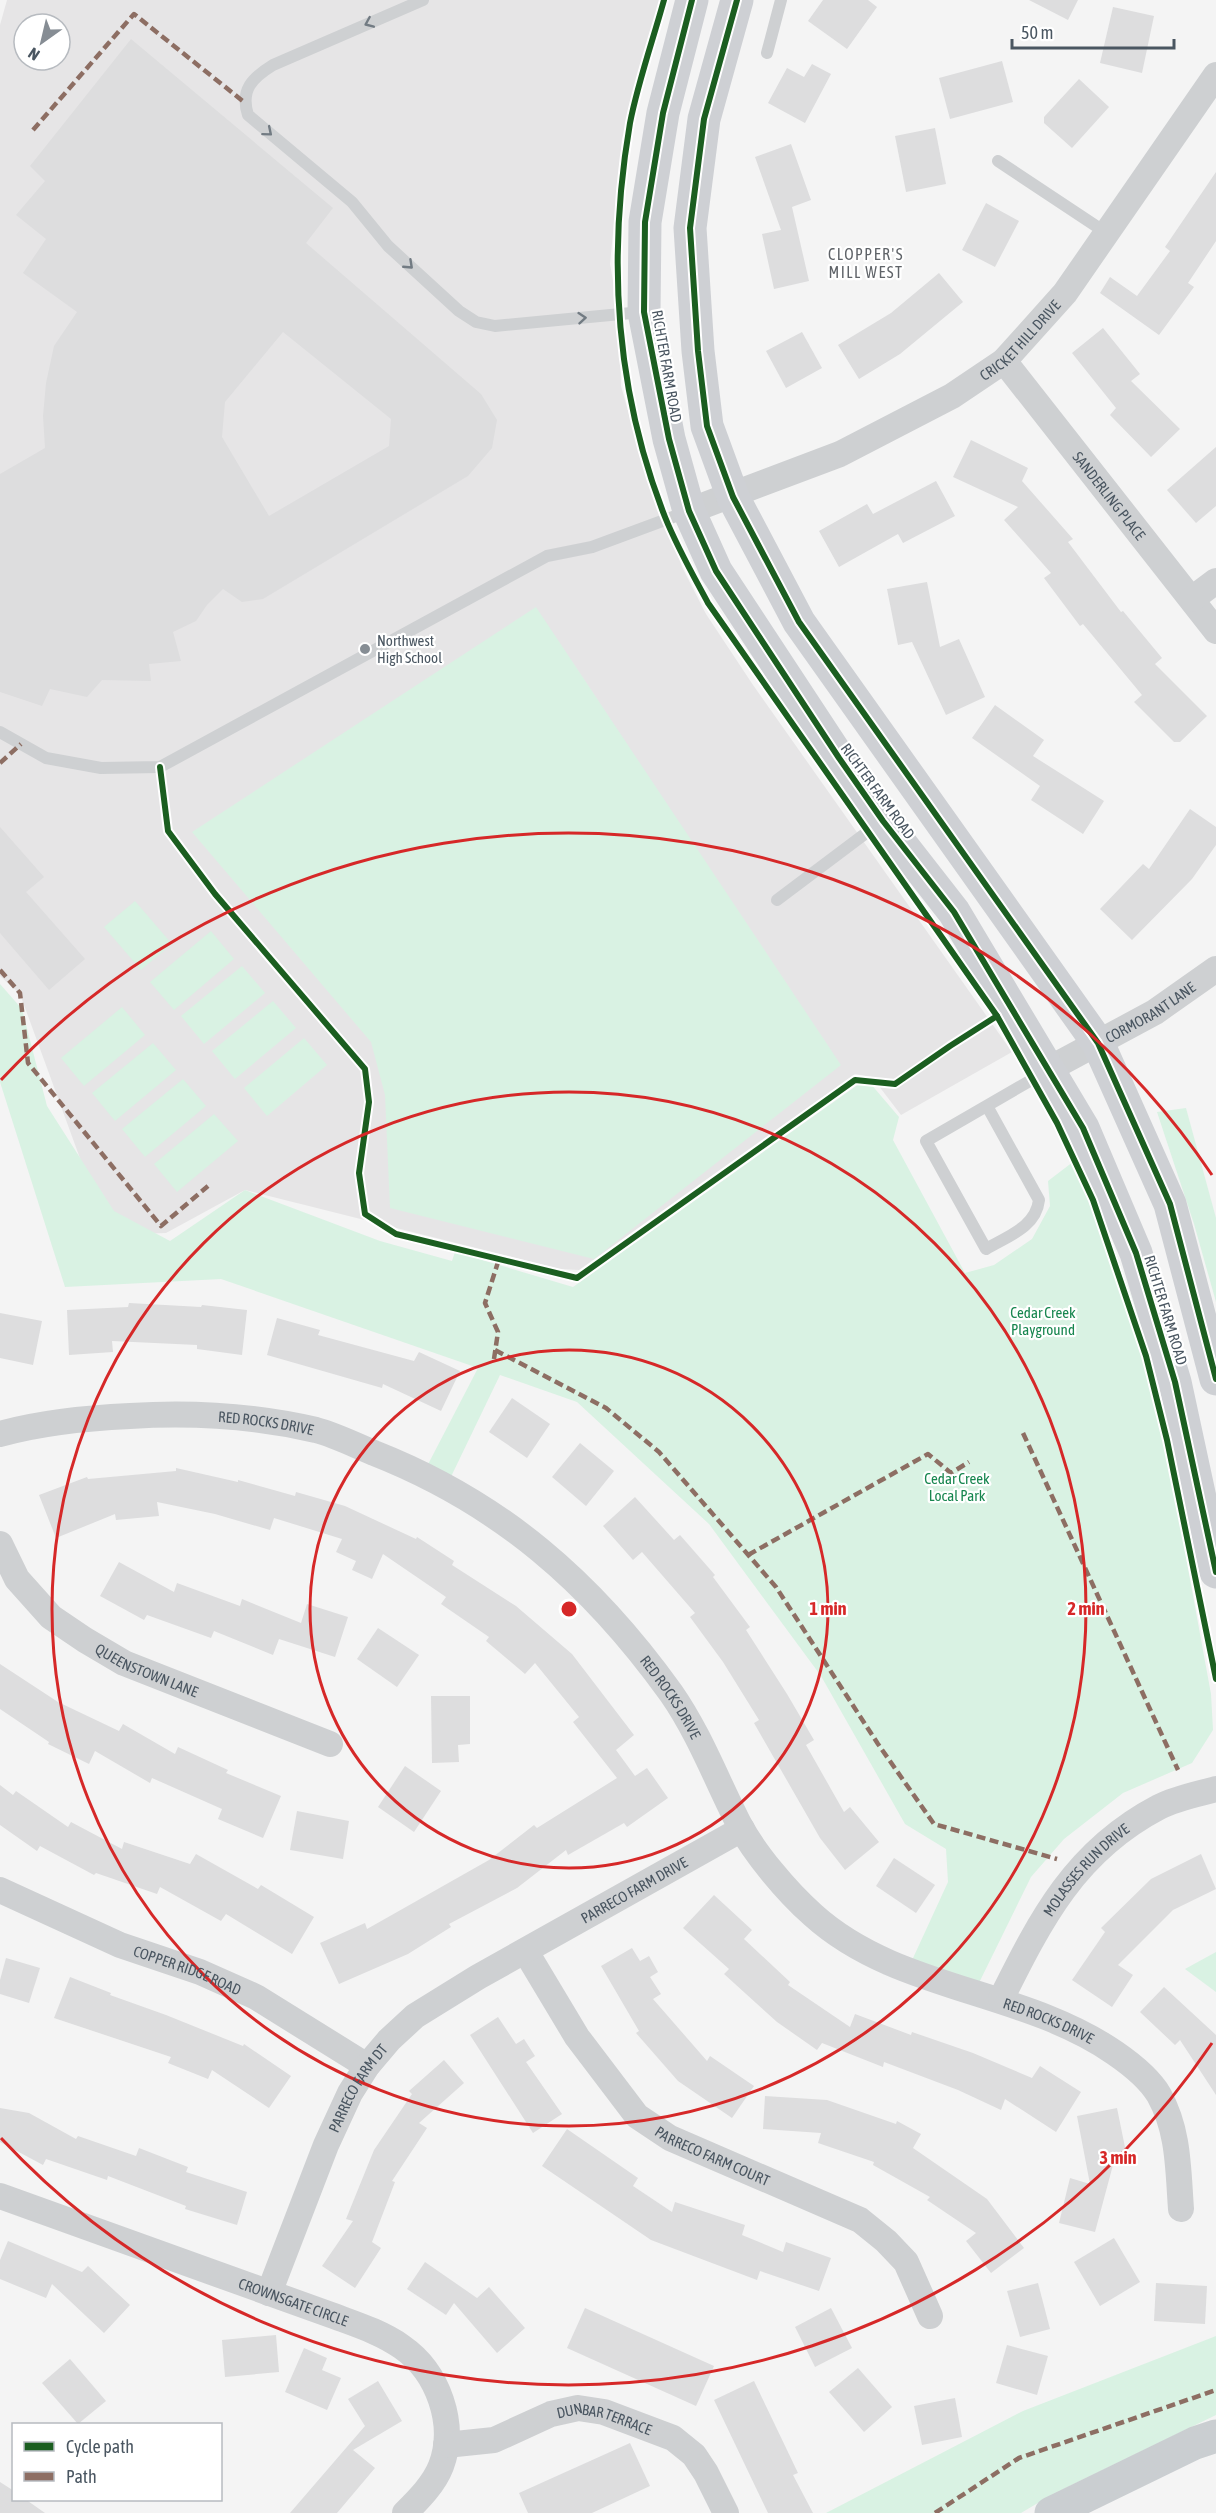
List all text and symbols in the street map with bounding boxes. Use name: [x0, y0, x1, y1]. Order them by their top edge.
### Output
north arrow: [12, 12, 72, 72]
scale bar: [1012, 12, 1174, 50]
one-way arrow: [365, 16, 376, 28]
text: 50 m: [1021, 22, 1053, 43]
text: N: [25, 44, 43, 65]
one-way arrow: [261, 124, 272, 135]
district label: CLOPPER'S MILL WEST: [828, 245, 904, 281]
one-way arrow: [402, 258, 413, 269]
street label: CRICKET HILL DRIVE: [976, 296, 1064, 384]
street label: RICHTER FARM ROAD: [649, 308, 685, 424]
one-way arrow: [578, 312, 587, 325]
street label: SANDERLING PLACE: [1070, 448, 1150, 543]
place label: Northwest High School: [377, 632, 442, 666]
marker: Northwest High School: [358, 642, 372, 656]
street label: RICHTER FARM ROAD: [838, 740, 918, 842]
street label: CORMORANT LANE: [1102, 978, 1199, 1046]
street label: RICHTER FARM ROAD: [1141, 1253, 1191, 1367]
park label: Cedar Creek Playground: [1010, 1304, 1076, 1338]
street label: RED ROCKS DRIVE: [218, 1407, 316, 1438]
park label: Cedar Creek Local Park: [924, 1470, 990, 1504]
text: 1 min: [810, 1598, 847, 1619]
text: 2 min: [1068, 1598, 1105, 1619]
centre of rings: [559, 1599, 579, 1619]
street label: QUEENSTOWN LANE: [92, 1640, 201, 1700]
street label: RED ROCKS DRIVE: [637, 1652, 705, 1742]
street label: MOLASSES RUN DRIVE: [1039, 1819, 1132, 1919]
street label: PARRECO FARM DRIVE: [578, 1853, 690, 1926]
street label: COPPER RIDGE ROAD: [132, 1942, 244, 1998]
street label: RED ROCKS DRIVE: [1001, 1994, 1098, 2047]
street label: PARRECO FARM DT: [325, 2040, 391, 2135]
street label: PARRECO FARM COURT: [652, 2122, 773, 2189]
text: 3 min: [1100, 2147, 1137, 2168]
street label: CROWNSGATE CIRCLE: [236, 2274, 351, 2329]
street label: DUNBAR TERRACE: [555, 2399, 655, 2438]
legend: [12, 2423, 222, 2501]
text: Cycle path: [66, 2436, 134, 2457]
text: Path: [66, 2466, 97, 2487]

